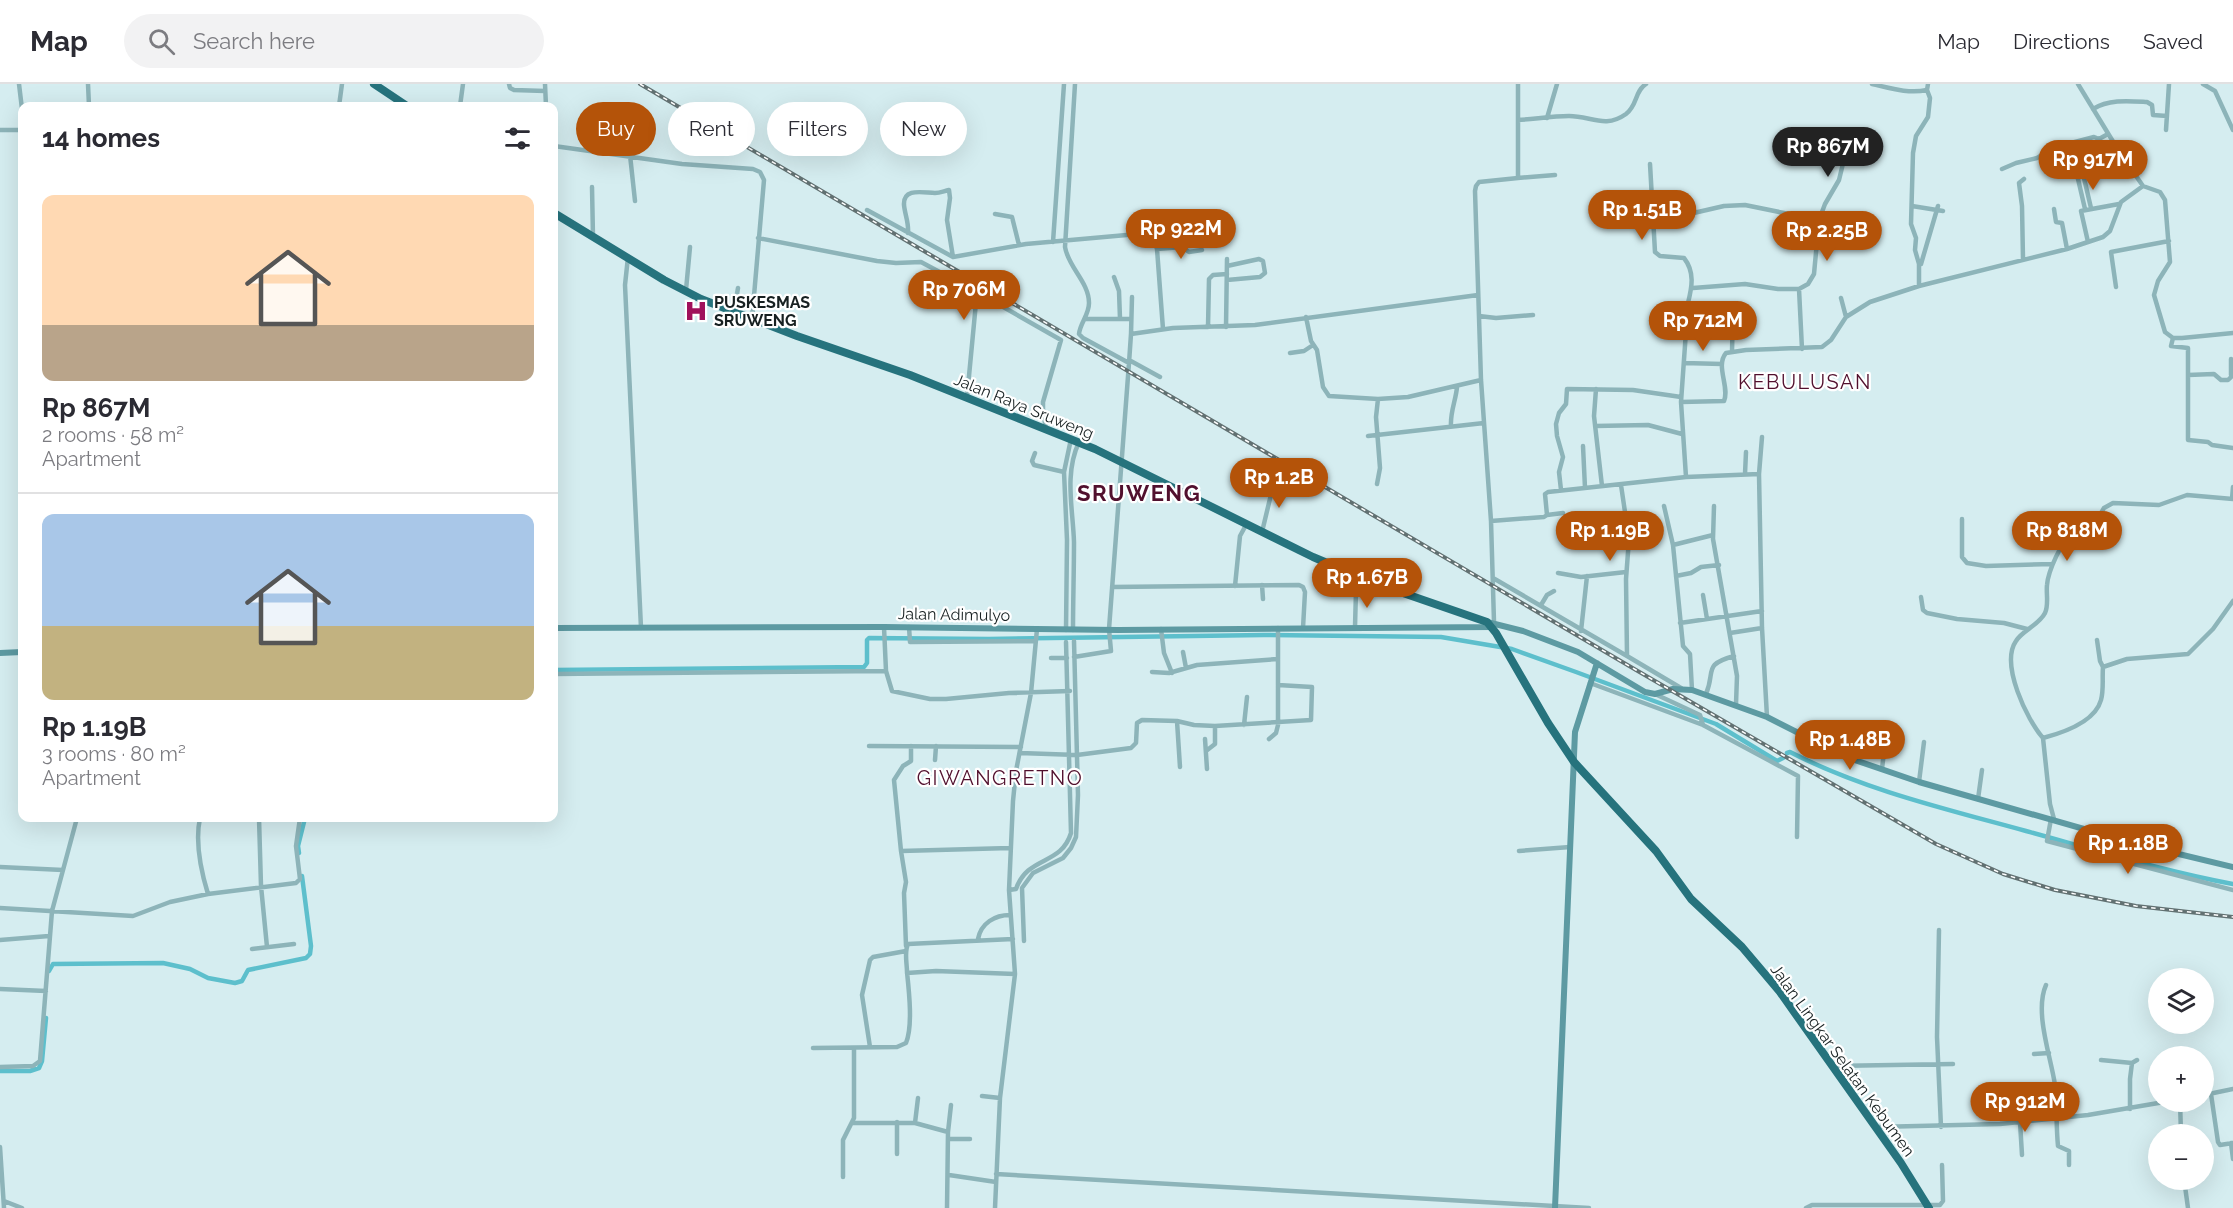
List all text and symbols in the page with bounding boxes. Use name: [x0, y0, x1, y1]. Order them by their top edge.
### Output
search box: [124, 14, 544, 68]
text: Map: [30, 25, 88, 58]
icon: search: [145, 25, 178, 58]
text: Search here: [193, 28, 315, 54]
text: Map: [1937, 29, 1980, 54]
text: Directions: [2013, 29, 2110, 54]
text: Saved: [2143, 29, 2203, 54]
chip: Buy: [576, 102, 656, 156]
chip: Rent: [668, 102, 755, 156]
chip: Filters: [767, 102, 868, 156]
chip: New: [880, 102, 967, 156]
icon: filters: [501, 122, 534, 155]
text: 14 homes: [42, 123, 160, 153]
pin: Rp 867M: [1773, 127, 1883, 178]
text: Rp 867M: [1786, 134, 1870, 158]
pin: Rp 917M: [2038, 140, 2148, 191]
text: Rp 917M: [2053, 147, 2133, 171]
pin: Rp 1.51B: [1580, 190, 1704, 241]
text: Rp 1.51B: [1602, 197, 1682, 221]
pin: Rp 922M: [1126, 209, 1236, 260]
pin: Rp 2.25B: [1765, 211, 1889, 262]
text: Rp 922M: [1140, 216, 1222, 240]
text: Rp 2.25B: [1786, 218, 1868, 242]
icon: home: [234, 234, 342, 342]
pin: Rp 706M: [909, 270, 1019, 321]
text: Rp 706M: [922, 277, 1006, 301]
place label: PUSKESMAS SRUWENG: [714, 293, 810, 330]
hospital icon: PUSKESMAS SRUWENG: [683, 298, 709, 324]
pin: Rp 712M: [1648, 301, 1758, 352]
text: Rp 712M: [1663, 308, 1743, 332]
street label: Jalan Raya Sruweng: [951, 370, 1096, 443]
district label: KEBULUSAN: [1738, 370, 1872, 394]
text: Rp 867M: [42, 393, 150, 423]
text: 2 rooms · 58 m²: [42, 423, 184, 447]
text: Apartment: [42, 447, 141, 471]
pin: Rp 1.2B: [1224, 458, 1334, 509]
text: Rp 1.2B: [1244, 465, 1314, 489]
district label: SRUWENG: [1077, 480, 1201, 506]
pin: Rp 1.19B: [1548, 511, 1672, 562]
pin: Rp 818M: [2012, 511, 2122, 562]
text: Rp 1.19B: [1570, 518, 1650, 542]
text: Rp 818M: [2026, 518, 2108, 542]
icon: home: [234, 553, 342, 661]
pin: Rp 1.67B: [1305, 558, 1429, 609]
text: Rp 1.67B: [1326, 565, 1408, 589]
street label: Jalan Adimulyo: [898, 604, 1010, 625]
text: Rp 1.19B: [42, 712, 146, 742]
pin: Rp 1.48B: [1788, 720, 1912, 771]
text: Rp 1.48B: [1809, 727, 1891, 751]
text: 3 rooms · 80 m²: [42, 742, 186, 766]
text: Apartment: [42, 766, 141, 790]
district label: GIWANGRETNO: [917, 766, 1083, 790]
pin: Rp 1.18B: [2066, 824, 2190, 875]
text: Rp 1.18B: [2088, 831, 2168, 855]
street label: Jalan Lingkar Selatan Kebumen: [1766, 961, 1919, 1160]
map controls: [2148, 968, 2214, 1190]
button: layers: [2148, 968, 2214, 1034]
button: +: [2148, 1046, 2214, 1112]
pin: Rp 912M: [1970, 1082, 2080, 1133]
text: Rp 912M: [1985, 1089, 2065, 1113]
button: −: [2148, 1124, 2214, 1190]

